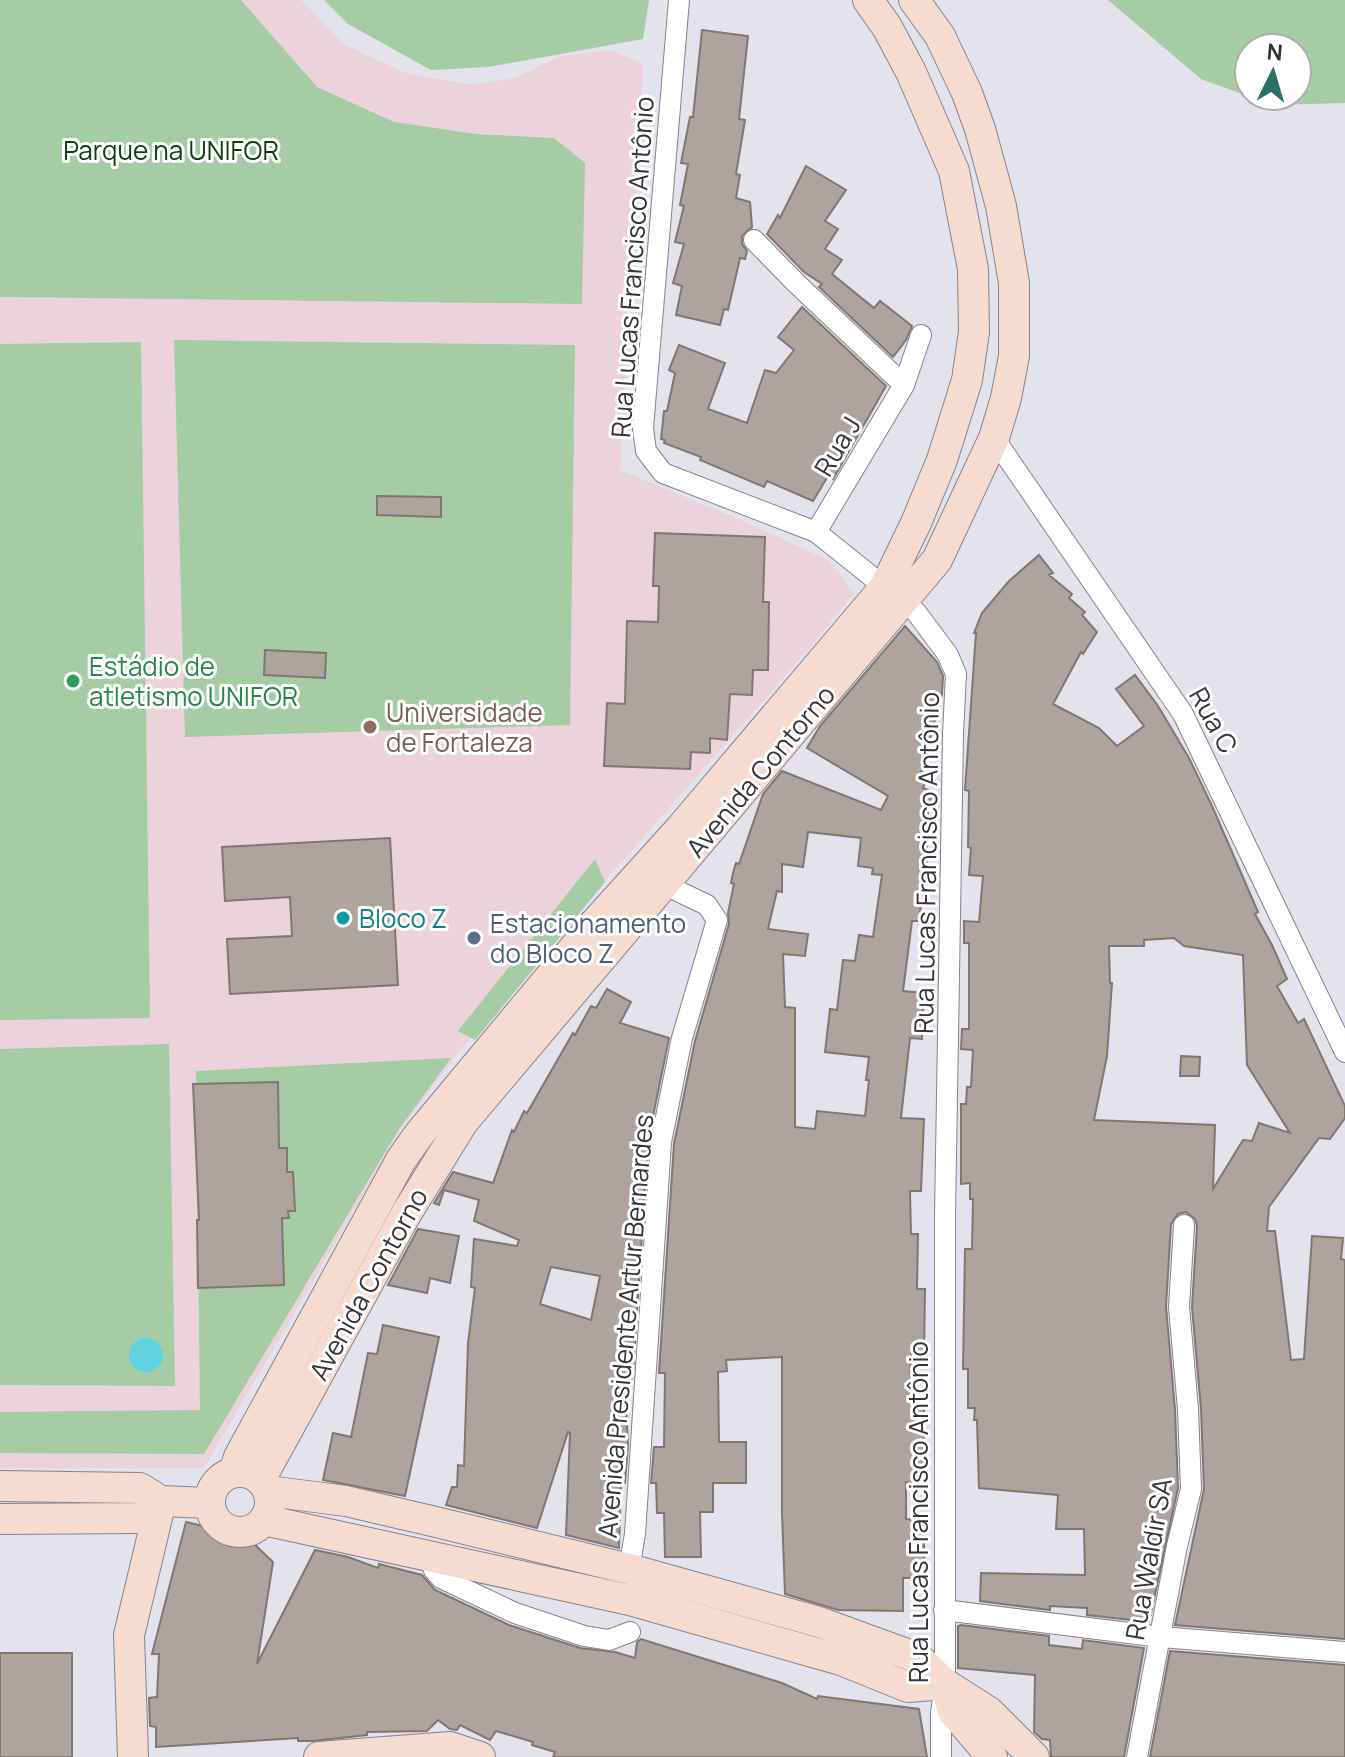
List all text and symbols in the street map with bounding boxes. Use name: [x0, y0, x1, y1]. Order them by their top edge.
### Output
north arrow: [1233, 32, 1313, 112]
text: N: [1266, 36, 1284, 68]
street label: Rua Lucas Francisco Antônio: [602, 95, 662, 439]
park label: Parque na UNIFOR: [63, 132, 279, 168]
street label: Rua J: [805, 410, 869, 482]
place label: Estádio de atletismo UNIFOR: [89, 648, 298, 714]
marker: Estádio de atletismo UNIFOR: [64, 672, 82, 690]
street label: Avenida Contorno: [677, 677, 843, 865]
street label: Rua C: [1181, 681, 1247, 759]
street label: Rua Lucas Francisco Antônio: [905, 692, 947, 1034]
place label: Universidade de Fortaleza: [386, 694, 543, 760]
marker: Universidade de Fortaleza: [361, 718, 379, 736]
place label: Bloco Z: [359, 900, 447, 936]
place label: Estacionamento do Bloco Z: [490, 905, 686, 971]
marker: Bloco Z: [334, 909, 352, 927]
marker: Estacionamento do Bloco Z: [465, 929, 483, 947]
street label: Avenida Presidente Artur Bernardes: [589, 1113, 661, 1539]
street label: Avenida Contorno: [300, 1182, 436, 1386]
street label: Rua Lucas Francisco Antônio: [900, 1341, 936, 1683]
street label: Rua Waldir SA: [1116, 1475, 1180, 1643]

